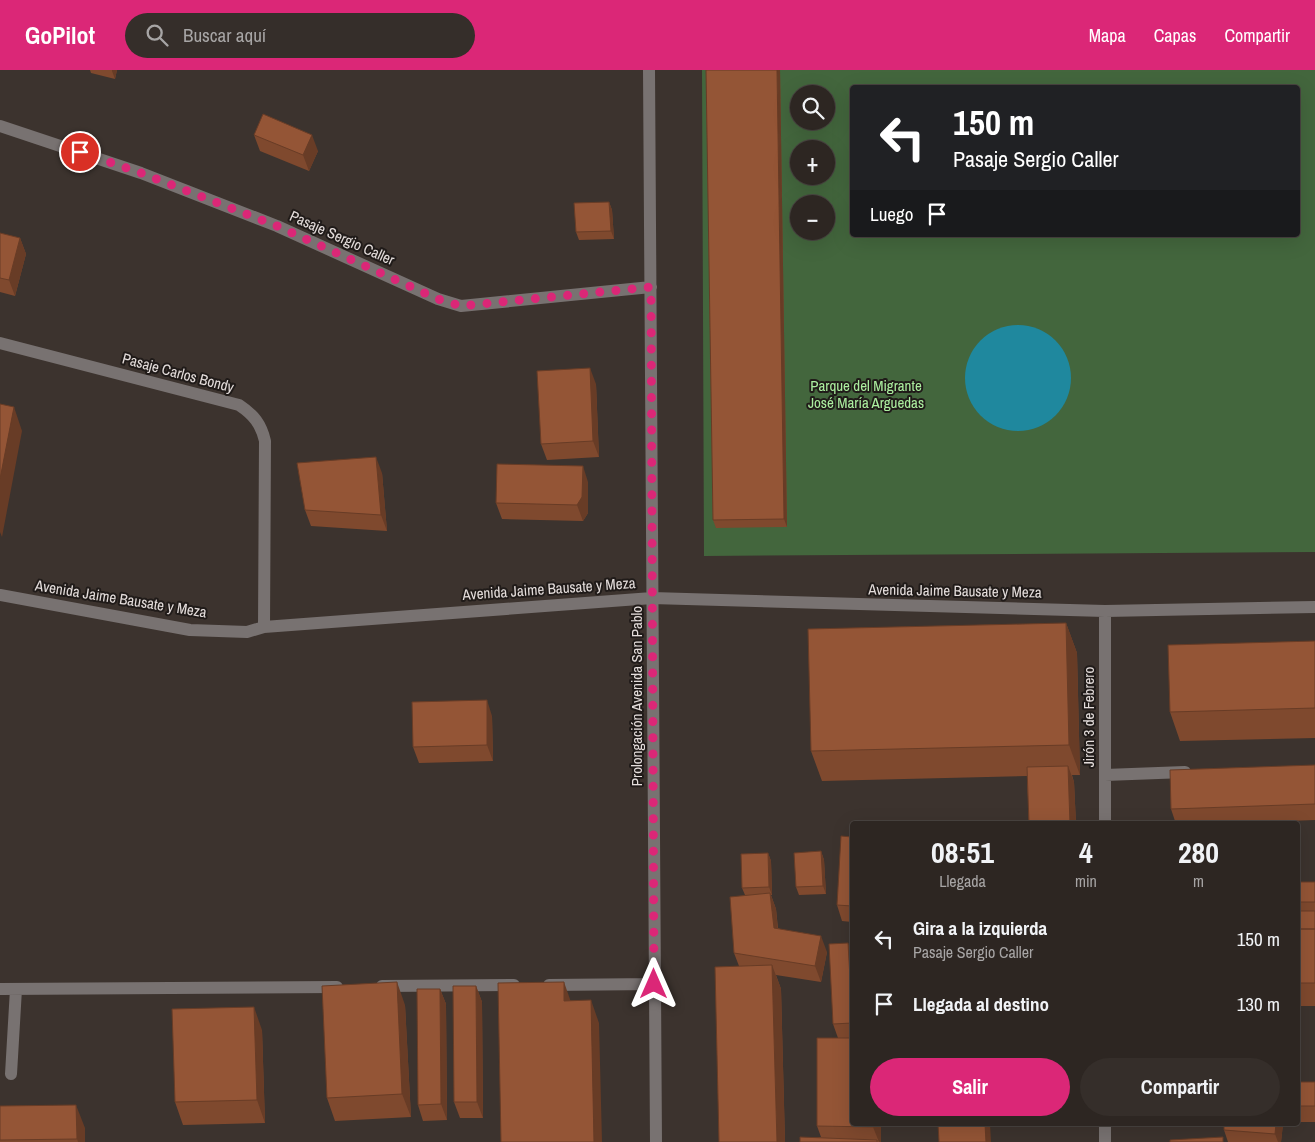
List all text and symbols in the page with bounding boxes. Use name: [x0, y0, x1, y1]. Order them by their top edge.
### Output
search box: [125, 13, 475, 58]
text: GoPilot: [25, 19, 95, 51]
icon: search: [143, 21, 171, 49]
text: Buscar aquí: [183, 22, 266, 48]
text: Mapa: [1089, 23, 1126, 48]
text: Capas: [1154, 23, 1196, 48]
text: Compartir: [1224, 23, 1290, 48]
map controls: [790, 85, 835, 240]
button: search: [790, 85, 835, 130]
text: 150 m: [953, 99, 1034, 146]
icon: left: [870, 105, 935, 170]
pin: [59, 131, 101, 173]
icon: arrive: [66, 138, 94, 166]
button: +: [790, 140, 835, 185]
text: Pasaje Sergio Caller: [953, 144, 1118, 174]
button: −: [790, 195, 835, 240]
icon: arrive: [923, 200, 951, 228]
text: Luego: [870, 201, 913, 227]
street label: Pasaje Sergio Caller: [286, 205, 398, 270]
street label: Pasaje Carlos Bondy: [120, 348, 237, 398]
park label: Parque del Migrante José María Arguedas: [808, 375, 924, 413]
street label: Avenida Jaime Bausate y Meza: [461, 572, 636, 605]
street label: Avenida Jaime Bausate y Meza: [33, 574, 209, 622]
street label: Avenida Jaime Bausate y Meza: [867, 578, 1042, 603]
street label: Prolongación Avenida San Pablo: [626, 606, 647, 786]
street label: Jirón 3 de Febrero: [1078, 667, 1099, 767]
text: 08:51: [931, 832, 994, 872]
text: 4: [1079, 832, 1093, 872]
text: 280: [1178, 832, 1219, 872]
text: Llegada: [939, 870, 986, 892]
text: min: [1075, 870, 1097, 892]
text: m: [1193, 870, 1204, 892]
text: Gira a la izquierda: [913, 915, 1047, 941]
icon: left: [870, 925, 898, 953]
text: 150 m: [1237, 926, 1280, 952]
text: Pasaje Sergio Caller: [913, 941, 1033, 963]
position arrow: [627, 957, 679, 1009]
icon: arrive: [870, 990, 898, 1018]
text: Llegada al destino: [913, 991, 1049, 1017]
text: 130 m: [1237, 991, 1280, 1017]
button: Salir: [870, 1058, 1070, 1116]
button: Compartir: [1080, 1058, 1280, 1116]

